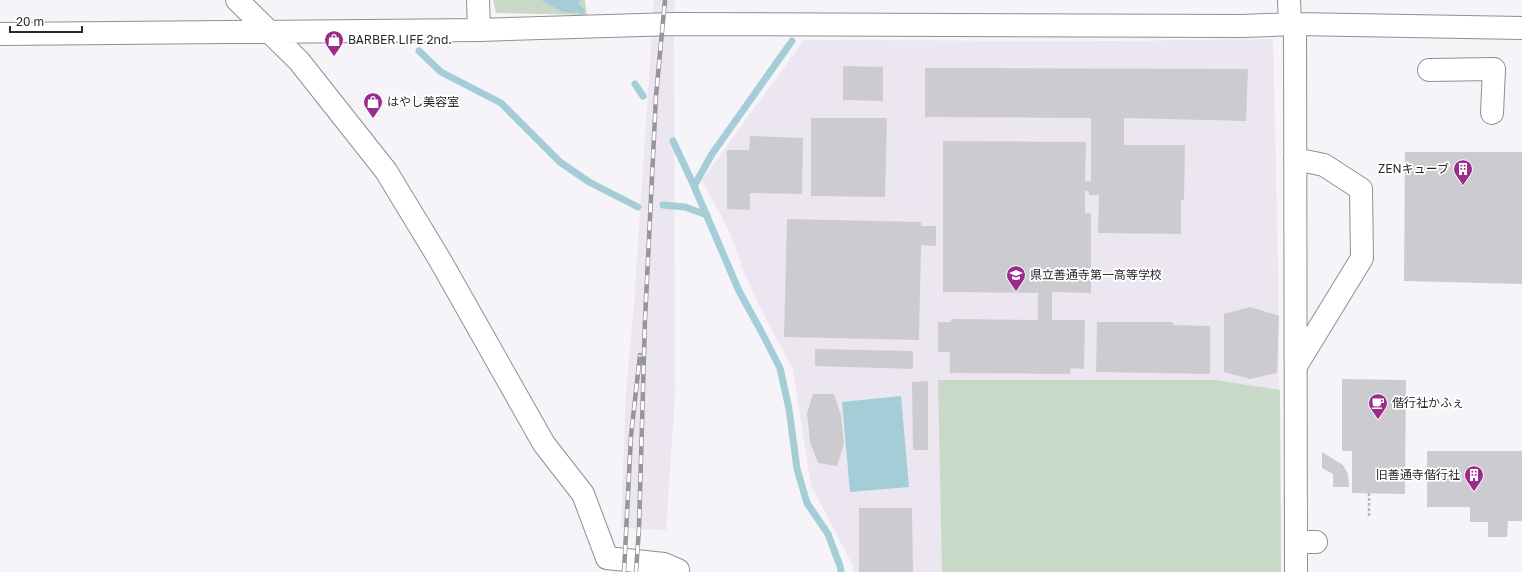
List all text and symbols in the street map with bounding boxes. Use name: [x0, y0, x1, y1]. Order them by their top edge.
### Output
scale bar: [10, 8, 82, 34]
text: 20 m: [16, 14, 44, 29]
shop icon: BARBER LIFE 2nd.: [323, 29, 345, 57]
place label: BARBER LIFE 2nd.: [348, 32, 452, 47]
shop icon: はやし美容室: [362, 91, 384, 119]
place label: はやし美容室: [387, 94, 459, 109]
building icon: ZENキューブ: [1452, 158, 1474, 186]
place label: ZENキューブ: [1378, 161, 1449, 176]
school or university icon: 県立善通寺第一高等学校: [1005, 264, 1027, 292]
place label: 県立善通寺第一高等学校: [1030, 267, 1162, 282]
cafe icon: 偕行社かふぇ: [1367, 392, 1389, 420]
place label: 偕行社かふぇ: [1392, 395, 1464, 410]
building icon: 旧善通寺偕行社: [1463, 464, 1485, 492]
place label: 旧善通寺偕行社: [1376, 467, 1460, 482]

